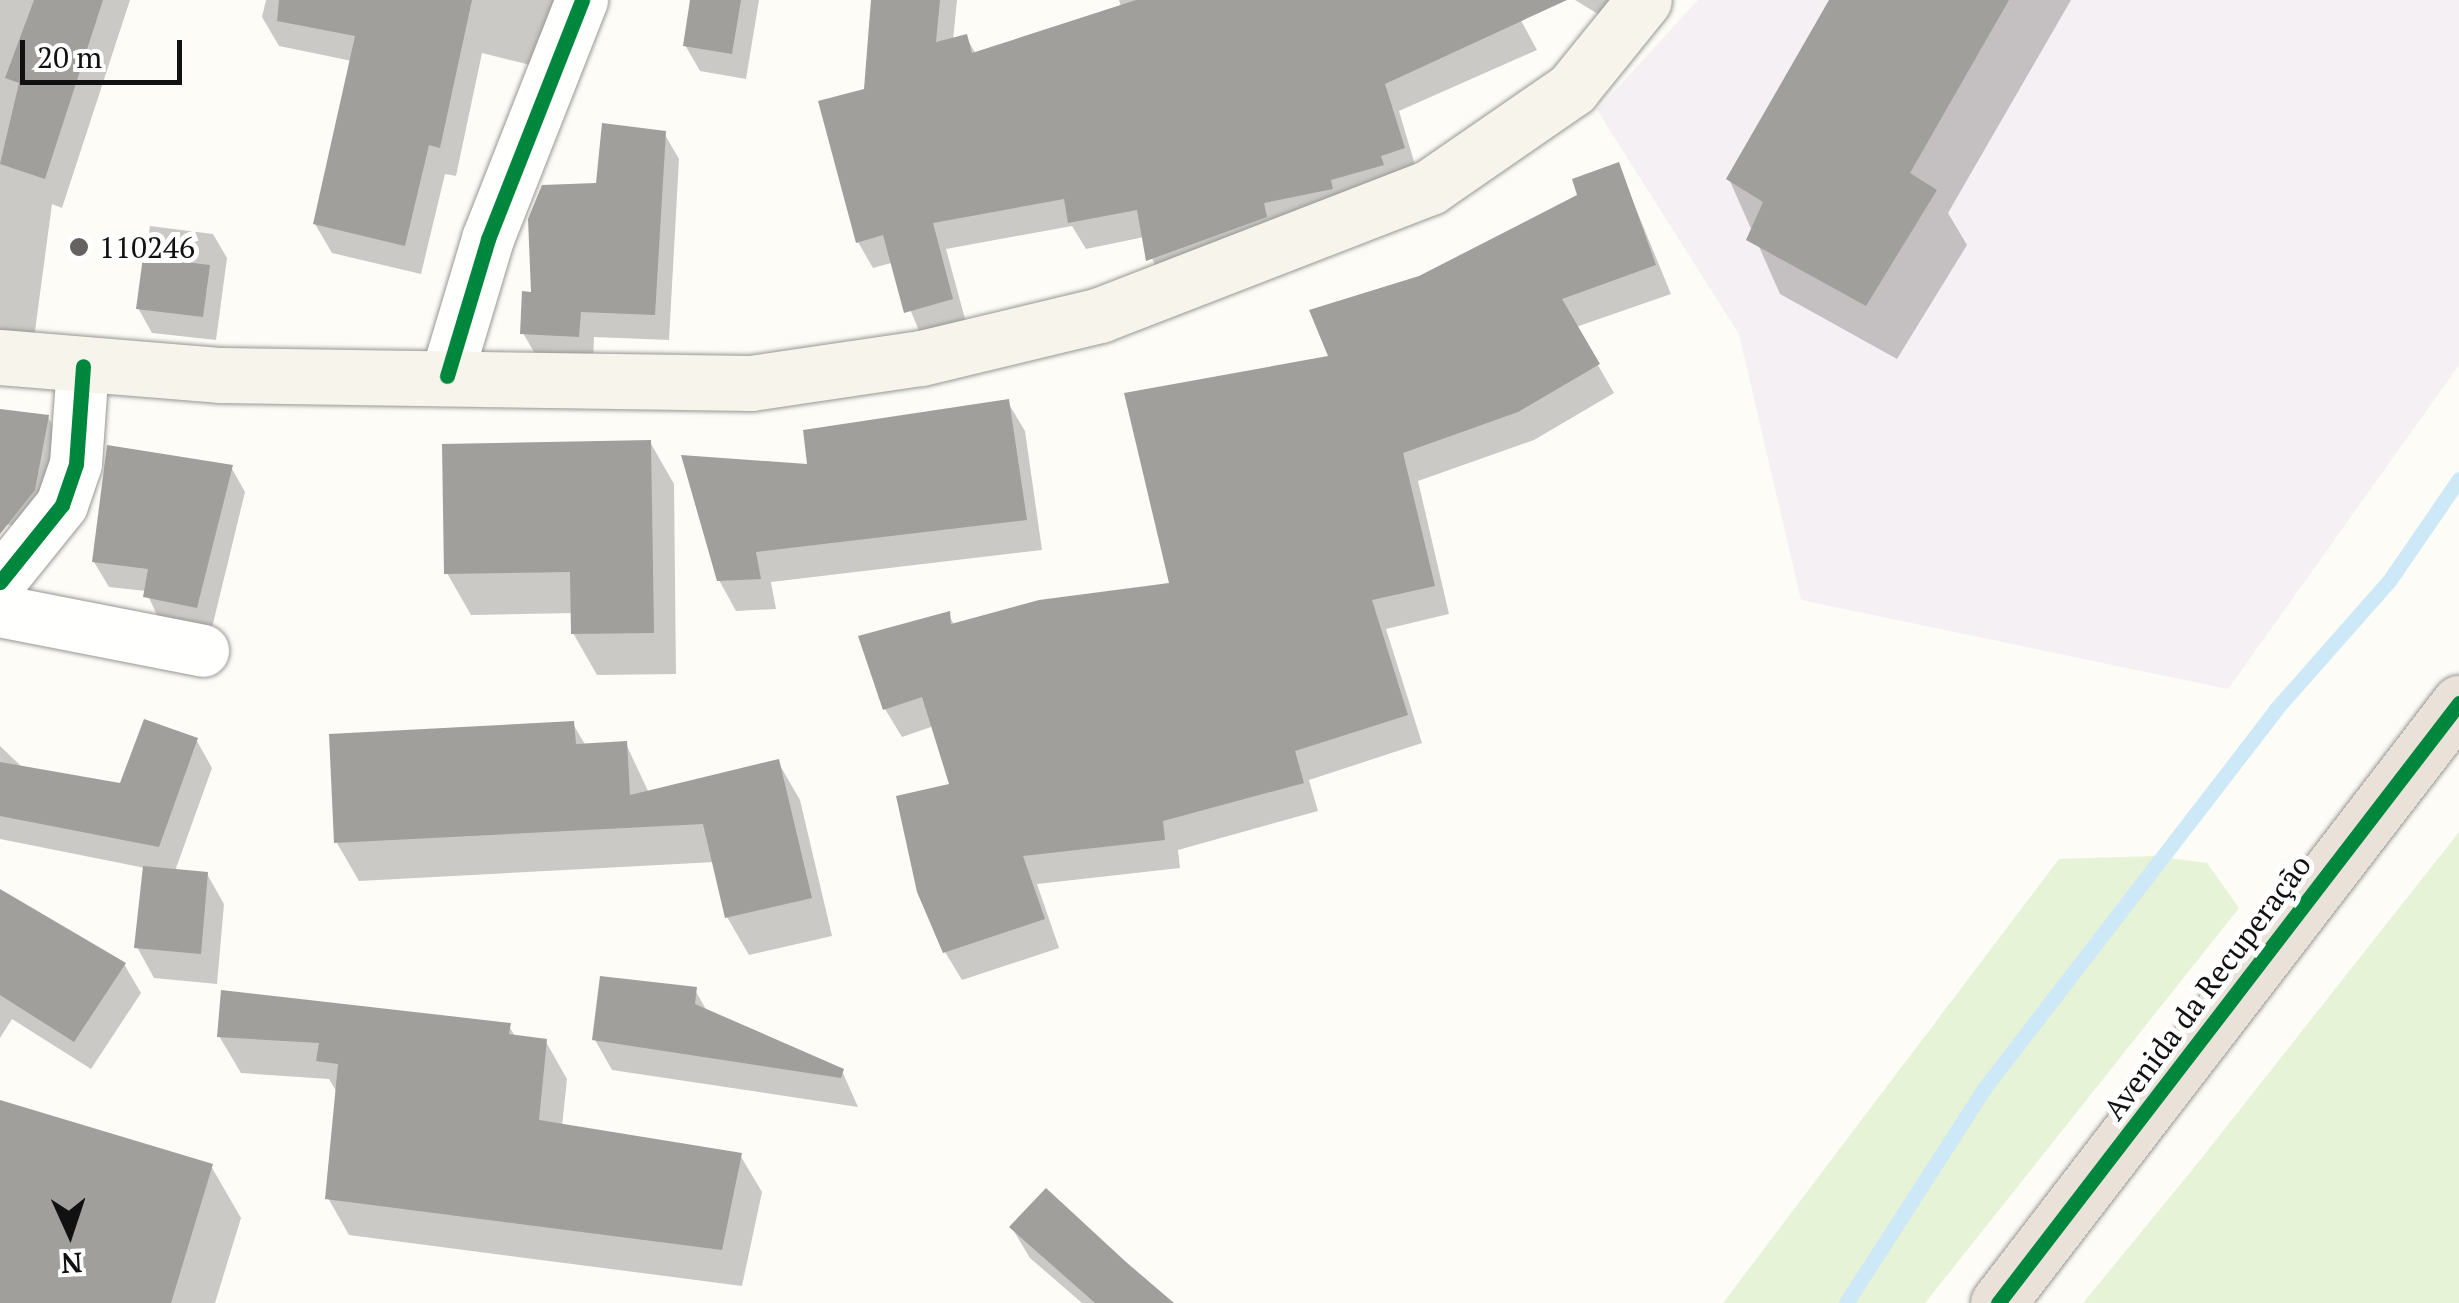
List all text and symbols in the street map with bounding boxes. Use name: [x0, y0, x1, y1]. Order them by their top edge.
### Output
scale bar: [25, 20, 188, 82]
text: 20 m: [37, 37, 102, 77]
place label: 110246: [99, 229, 195, 265]
marker: 110246: [68, 236, 90, 258]
street label: Avenida da Recuperação: [2096, 847, 2318, 1127]
north arrow: [20, 1183, 120, 1283]
text: N: [60, 1244, 83, 1282]

